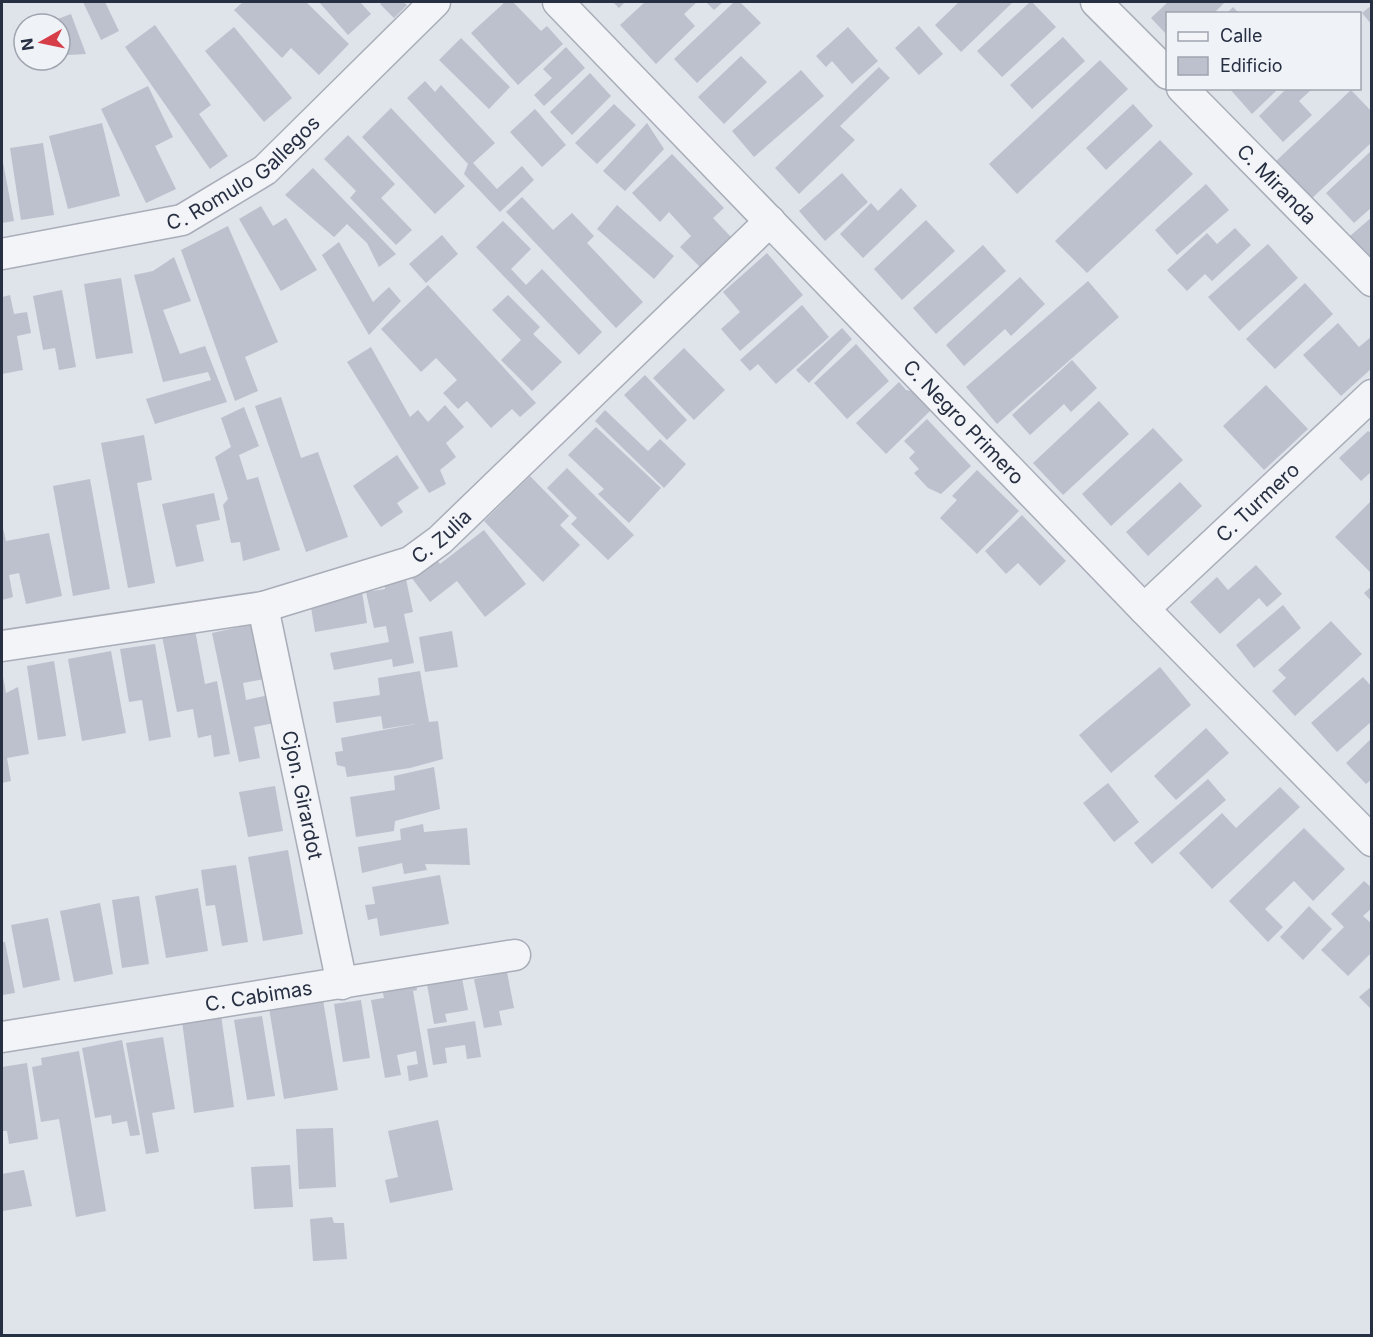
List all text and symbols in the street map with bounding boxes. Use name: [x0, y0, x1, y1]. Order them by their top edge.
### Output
north arrow: [12, 12, 72, 72]
legend: [1166, 12, 1361, 90]
text: Calle: [1220, 25, 1262, 46]
text: N: [16, 37, 38, 52]
text: Edificio: [1220, 55, 1283, 76]
street label: C. Romulo Gallegos: [164, 111, 325, 235]
street label: C. Miranda: [1232, 139, 1321, 229]
street label: C. Negro Primero: [898, 355, 1029, 489]
street label: C. Turmero: [1211, 457, 1304, 547]
street label: C. Zulia: [407, 504, 476, 569]
street label: Cjon. Girardot: [277, 728, 328, 862]
street label: C. Cabimas: [203, 976, 314, 1016]

